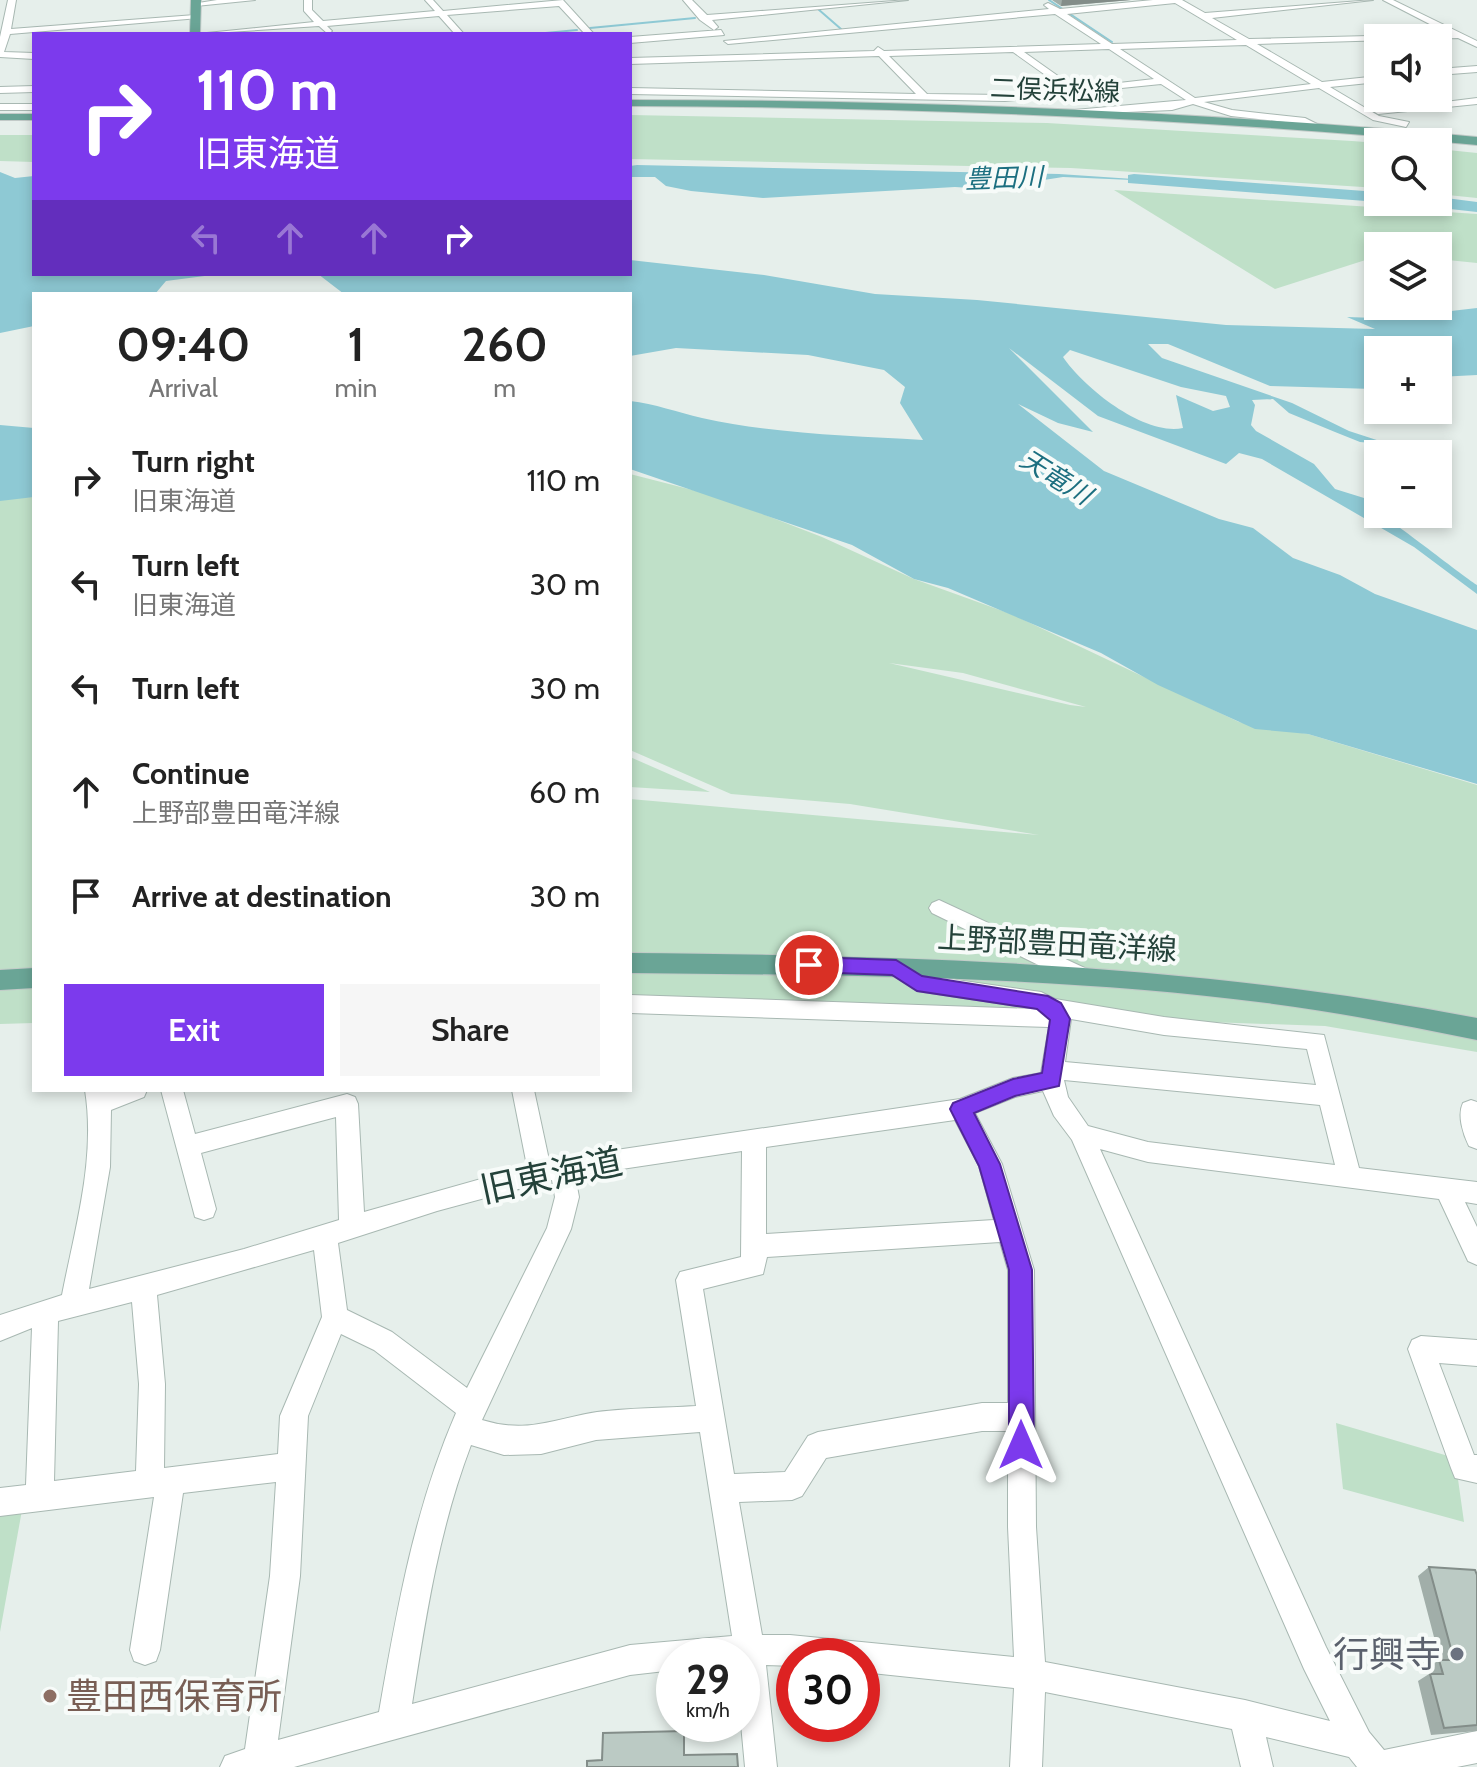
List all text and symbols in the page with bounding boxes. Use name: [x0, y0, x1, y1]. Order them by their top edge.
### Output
map controls: [1364, 24, 1452, 528]
button: sound: [1364, 24, 1452, 112]
text: 110 m: [196, 56, 338, 124]
icon: right: [64, 64, 168, 168]
street label: 二俣浜松線: [989, 72, 1121, 108]
button: search: [1364, 128, 1452, 216]
text: 旧東海道: [196, 131, 340, 175]
water label: 豊田川: [964, 161, 1047, 195]
icon: left: [184, 216, 228, 260]
icon: ahead: [268, 216, 312, 260]
icon: ahead: [352, 216, 396, 260]
icon: right: [436, 216, 480, 260]
button: layers: [1364, 232, 1452, 320]
text: 09:40: [116, 315, 250, 373]
text: 1: [347, 315, 364, 373]
text: 260: [462, 315, 548, 373]
button: +: [1364, 336, 1452, 424]
text: Arrival: [149, 372, 218, 404]
text: min: [335, 372, 377, 404]
text: m: [493, 372, 516, 404]
button: −: [1364, 440, 1452, 528]
text: Turn right: [132, 443, 255, 480]
water label: 天竜川: [1014, 443, 1100, 513]
icon: right: [64, 458, 108, 502]
text: 110 m: [526, 462, 600, 499]
text: 旧東海道: [132, 485, 236, 517]
text: Turn left: [132, 547, 240, 584]
icon: left: [64, 562, 108, 606]
text: 30 m: [530, 566, 600, 603]
text: 旧東海道: [132, 589, 236, 621]
icon: left: [64, 666, 108, 710]
text: Turn left: [132, 670, 240, 707]
text: 30 m: [530, 670, 600, 707]
text: Continue: [132, 755, 249, 792]
icon: ahead: [64, 770, 108, 814]
text: 60 m: [529, 774, 600, 811]
text: 上野部豊田竜洋線: [132, 797, 340, 829]
icon: arrive: [64, 874, 108, 918]
text: Arrive at destination: [132, 878, 392, 915]
text: 30 m: [530, 878, 600, 915]
street label: 上野部豊田竜洋線: [936, 919, 1178, 968]
pin: [775, 931, 843, 999]
icon: arrive: [787, 943, 831, 987]
button: Exit: [64, 984, 324, 1076]
button: Share: [340, 984, 600, 1076]
street label: 旧東海道: [476, 1139, 626, 1211]
position arrow: [979, 1403, 1063, 1487]
place label: 行興寺: [1333, 1632, 1441, 1676]
speed limit sign: 30: [776, 1638, 880, 1742]
marker: 行興寺: [1448, 1645, 1466, 1663]
text: 29: [686, 1655, 730, 1704]
place label: 豊田西保育所: [66, 1674, 282, 1718]
marker: 豊田西保育所: [41, 1687, 59, 1705]
text: km/h: [686, 1698, 730, 1722]

